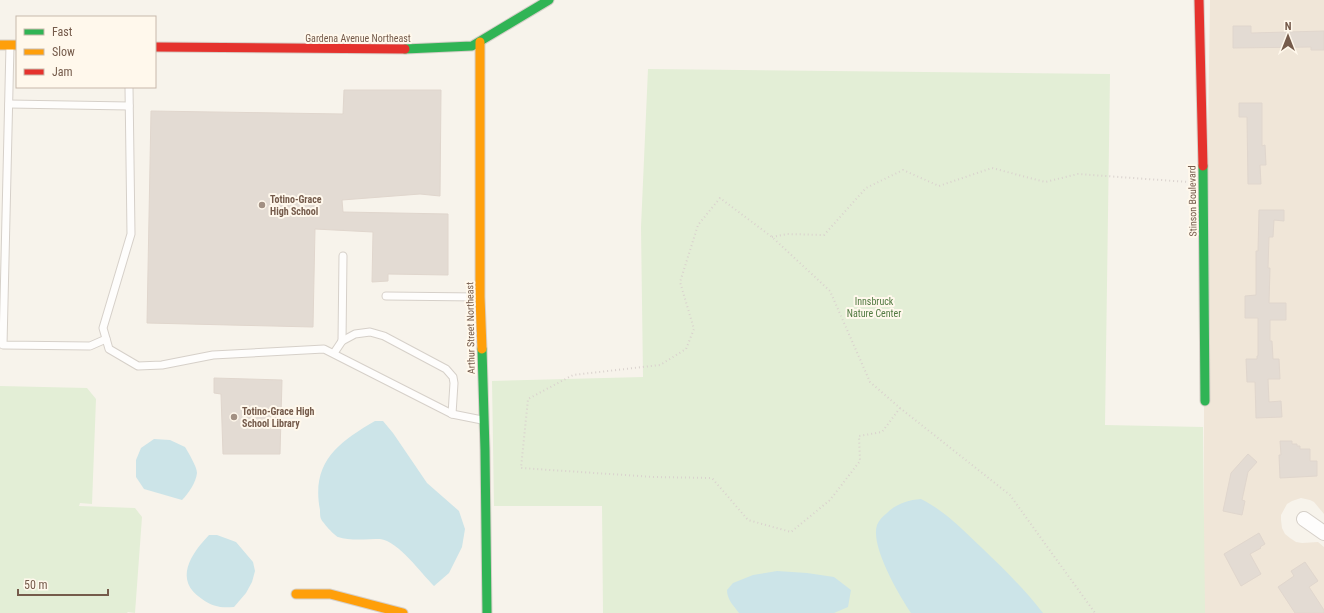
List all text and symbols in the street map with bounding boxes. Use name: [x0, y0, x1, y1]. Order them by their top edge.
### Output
legend: [16, 16, 156, 88]
north arrow: [1268, 16, 1308, 56]
text: N: [1285, 20, 1292, 33]
text: Fast: [52, 25, 73, 39]
street label: Gardena Avenue Northeast: [305, 33, 411, 44]
text: Slow: [52, 45, 75, 59]
text: Jam: [52, 65, 73, 79]
street label: Stinson Boulevard: [1186, 165, 1199, 237]
place label: Totino-Grace High School: [270, 194, 322, 217]
marker: Totino-Grace High School: [257, 200, 267, 210]
street label: Arthur Street Northeast: [464, 282, 477, 374]
park label: Innsbruck Nature Center: [847, 296, 901, 319]
place label: Totino-Grace High School Library: [242, 406, 315, 429]
marker: Totino-Grace High School Library: [229, 412, 239, 422]
scale bar: [18, 571, 108, 597]
text: 50 m: [24, 578, 48, 592]

